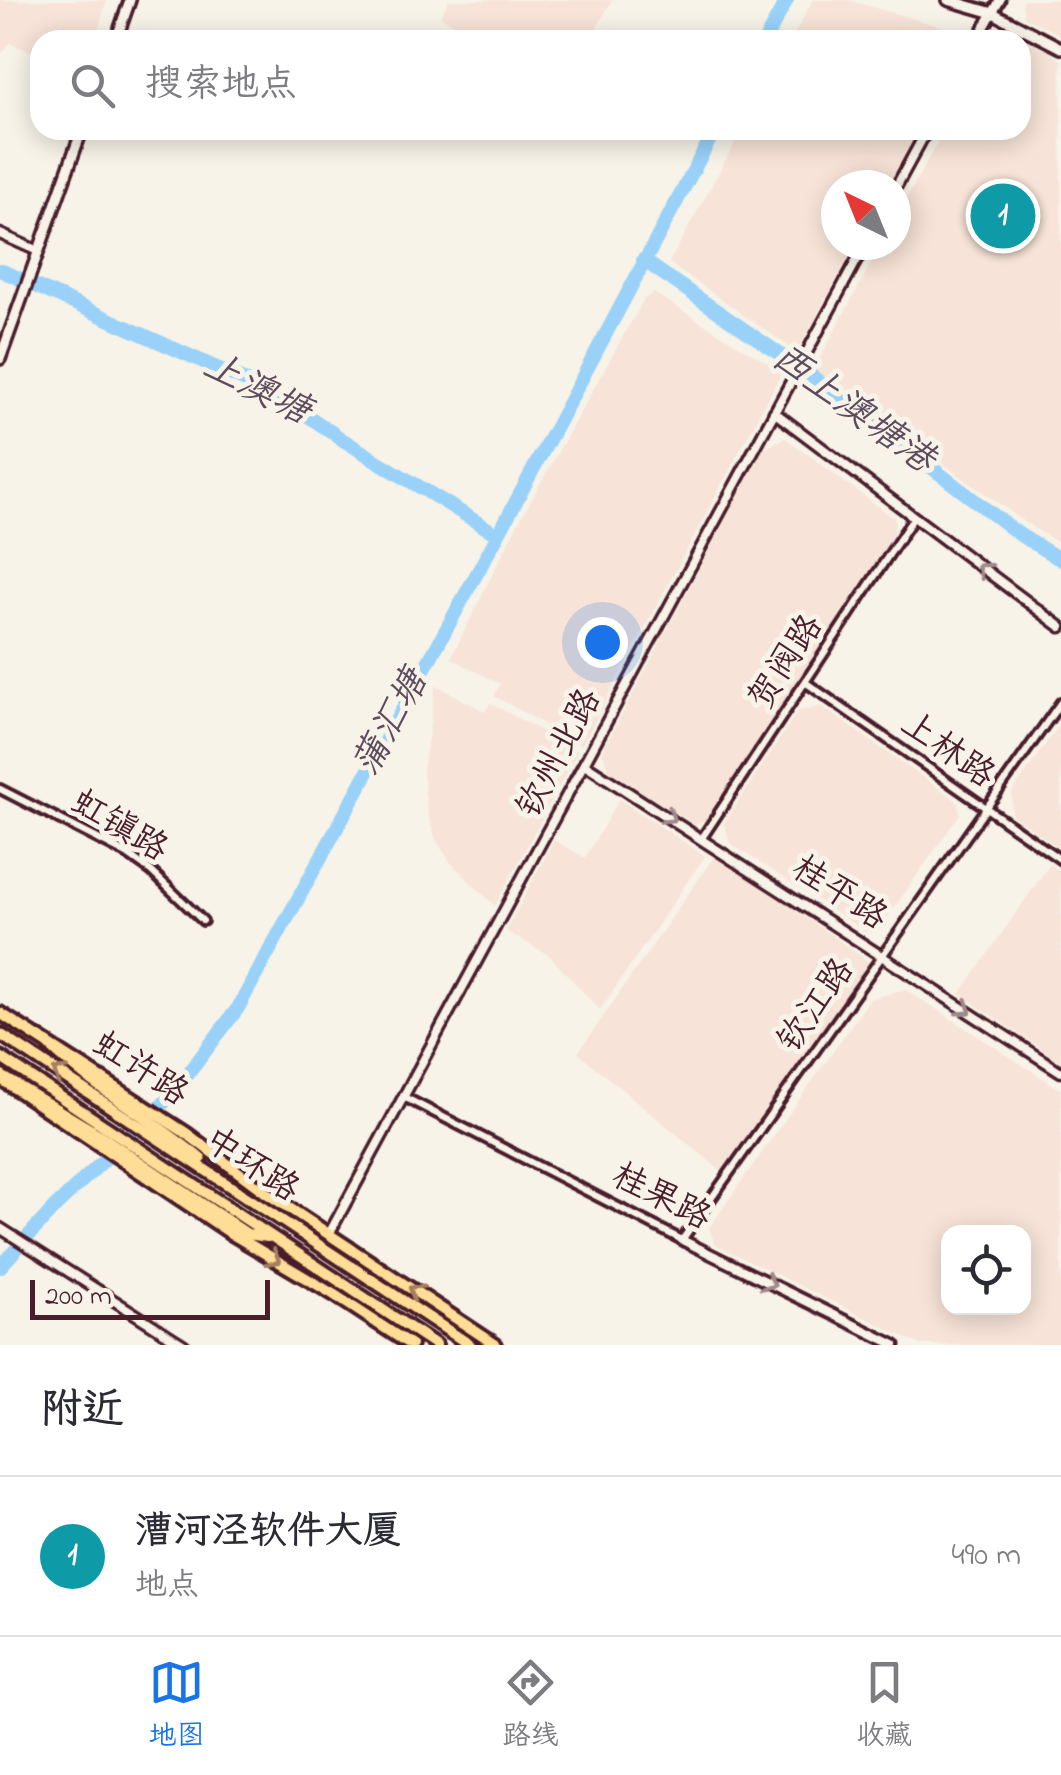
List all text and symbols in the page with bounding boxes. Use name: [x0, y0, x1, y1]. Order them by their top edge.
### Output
search box: [30, 30, 1031, 140]
icon: search: [65, 58, 120, 113]
text: 搜索地点: [145, 58, 297, 114]
north arrow: [821, 170, 911, 260]
pin: 1: [970, 178, 1036, 254]
water label: 西上澳塘港: [759, 332, 948, 490]
water label: 上澳塘: [192, 339, 323, 443]
one-way arrow: [976, 563, 994, 581]
street label: 贺阀路: [737, 605, 837, 721]
your location: [577, 617, 628, 668]
water label: 蒲汇塘: [340, 657, 446, 787]
street label: 钦州北路: [505, 680, 615, 828]
street label: 上林路: [889, 700, 1005, 802]
street label: 虹镇路: [61, 778, 177, 876]
one-way arrow: [658, 804, 676, 823]
street label: 桂平路: [781, 844, 897, 944]
street label: 钦江路: [766, 948, 868, 1064]
one-way arrow: [955, 997, 973, 1016]
street label: 虹许路: [82, 1020, 198, 1120]
one-way arrow: [52, 1066, 70, 1085]
street label: 中环路: [193, 1116, 309, 1216]
street label: 桂果路: [603, 1151, 719, 1245]
map controls: [941, 1225, 1031, 1315]
button: locate: [941, 1225, 1031, 1315]
one-way arrow: [263, 1247, 281, 1266]
one-way arrow: [759, 1271, 777, 1291]
scale bar: [30, 1275, 270, 1320]
text: 200 m: [45, 1277, 112, 1318]
one-way arrow: [408, 1284, 426, 1303]
text: 附近: [40, 1381, 124, 1442]
text: 漕河泾软件大厦: [135, 1505, 401, 1561]
text: 1: [67, 1533, 78, 1580]
text: 490 m: [952, 1533, 1021, 1580]
text: 地点: [135, 1563, 199, 1610]
tab: 地图: [149, 1655, 205, 1758]
tab: 路线: [502, 1655, 558, 1758]
tab: 收藏: [856, 1655, 912, 1758]

